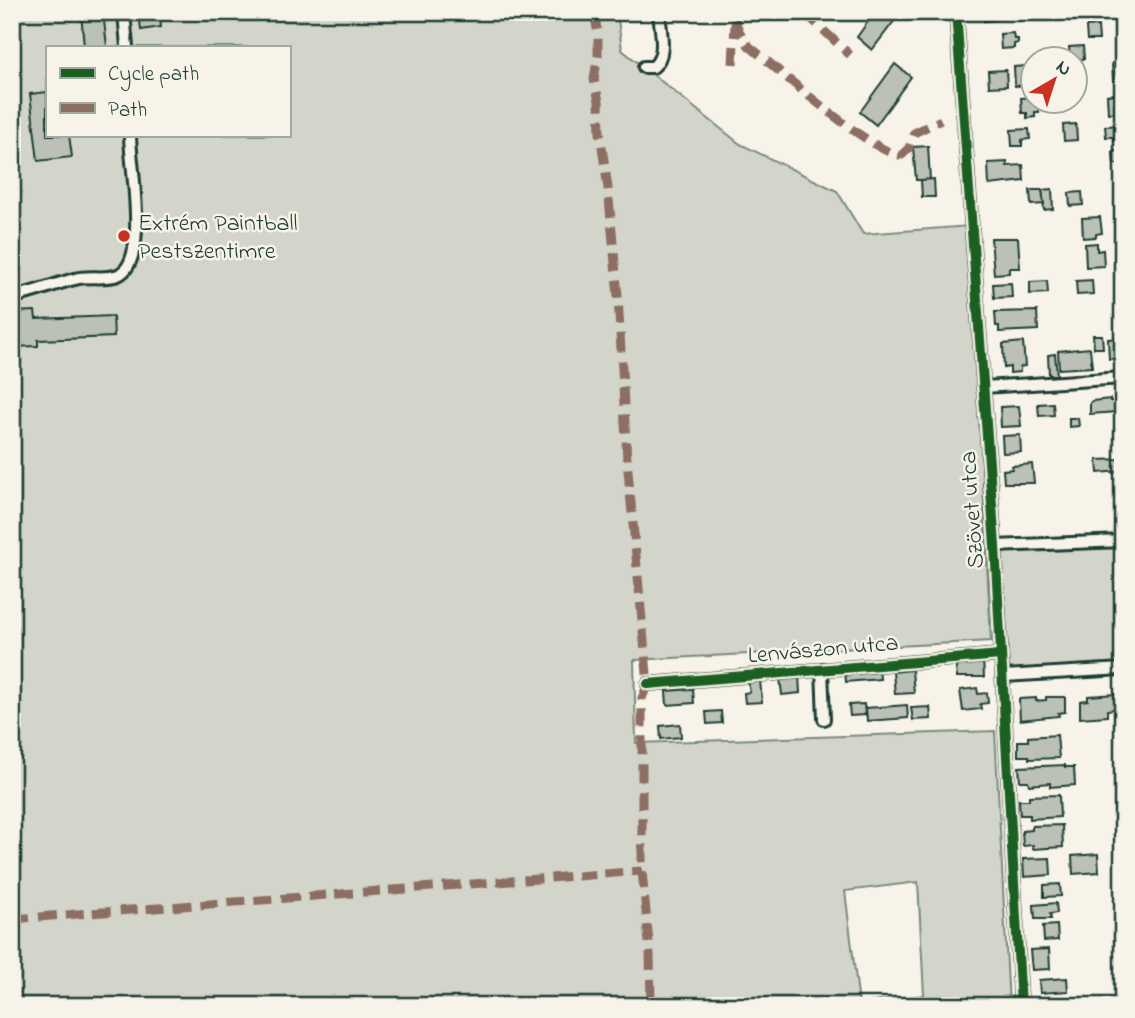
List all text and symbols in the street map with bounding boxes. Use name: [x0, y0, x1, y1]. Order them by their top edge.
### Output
legend: [46, 46, 290, 136]
north arrow: [1020, 46, 1090, 116]
text: N: [1050, 54, 1077, 83]
text: Cycle path: [108, 60, 199, 92]
text: Path: [108, 96, 147, 126]
place label: Extrém Paintball Pestszentimre: [138, 207, 298, 270]
marker: Extrém Paintball Pestszentimre: [116, 228, 132, 244]
street label: Szövet utca: [952, 450, 995, 570]
street label: Lenvászon utca: [747, 626, 900, 674]

